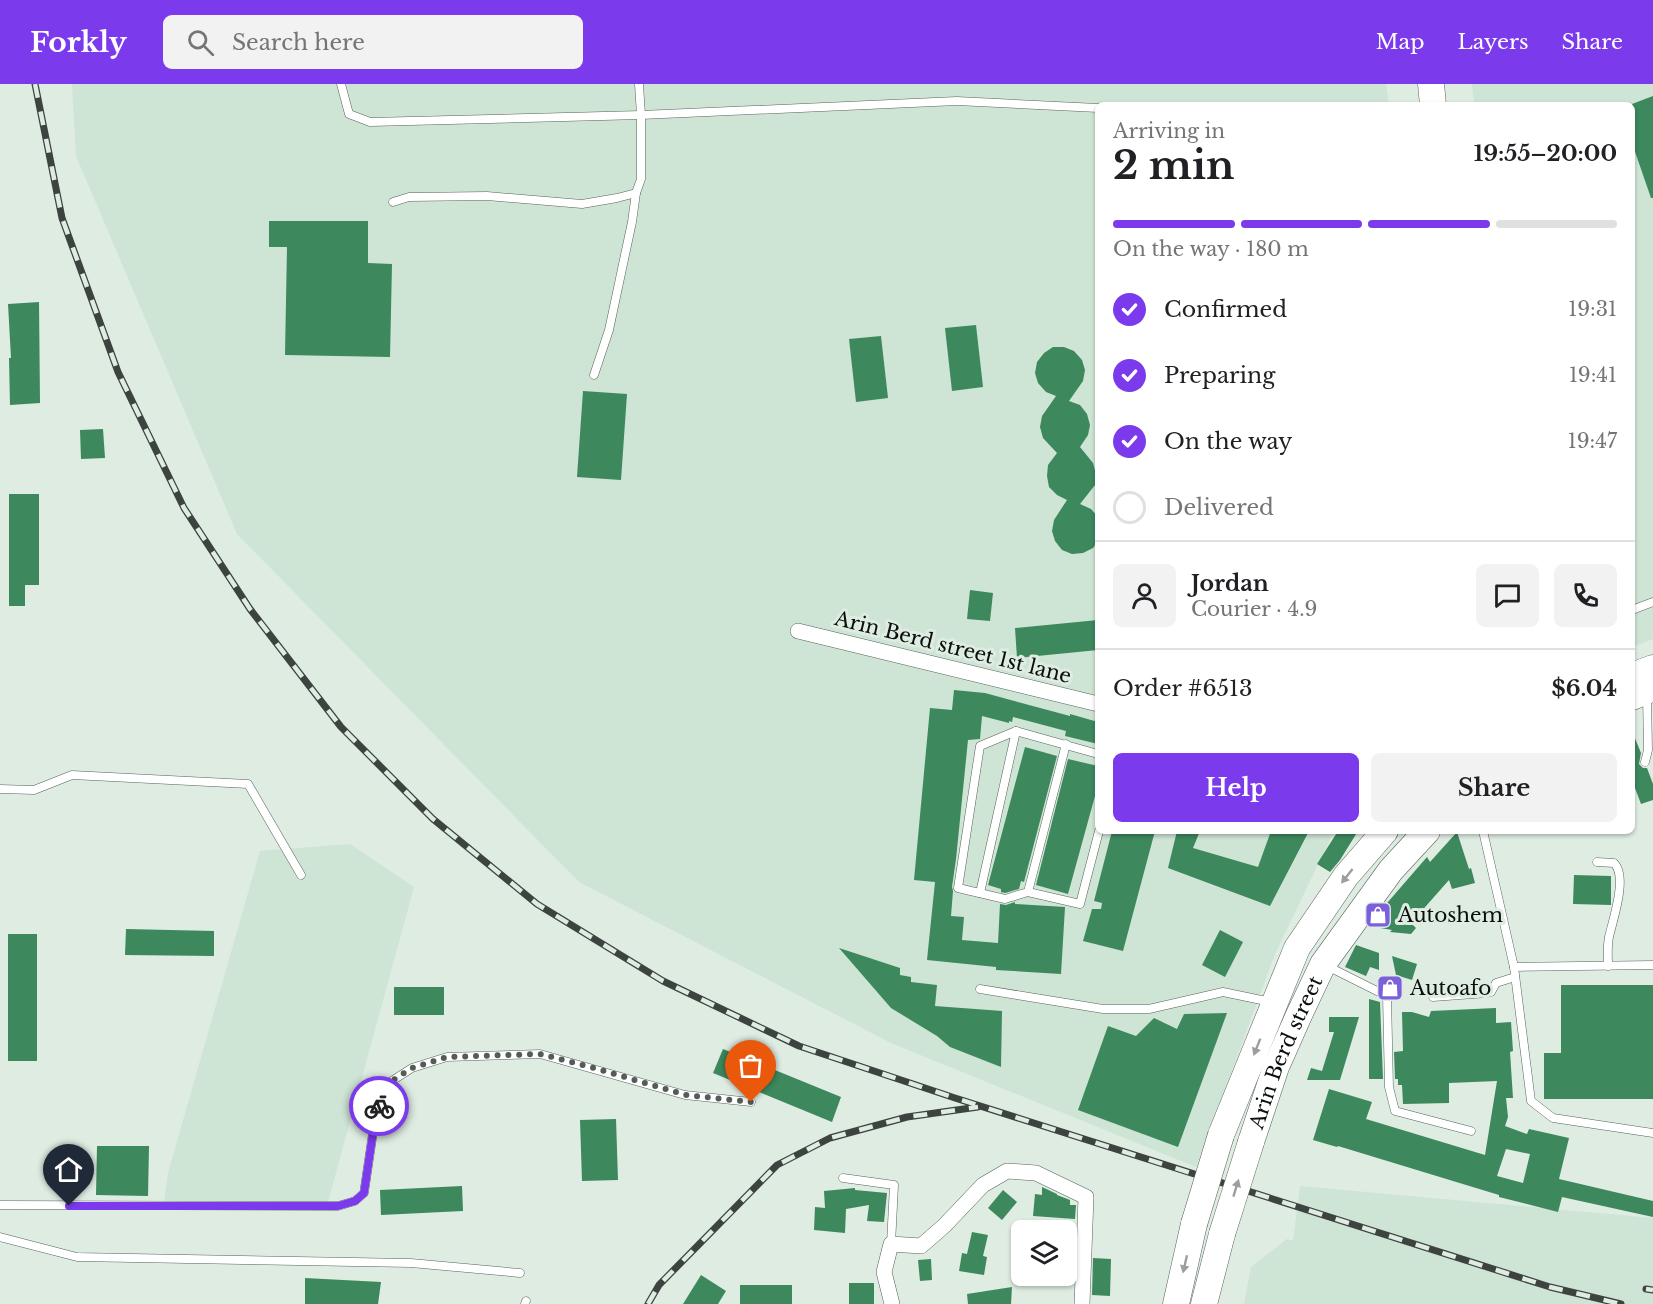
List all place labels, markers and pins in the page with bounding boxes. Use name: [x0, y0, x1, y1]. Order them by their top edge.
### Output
shop icon: Autoshem: [1363, 900, 1393, 930]
place label: Autoshem: [1397, 903, 1504, 927]
shop icon: Autoafo: [1375, 973, 1405, 1003]
place label: Autoafo: [1409, 976, 1491, 1000]
pin: [725, 1040, 776, 1102]
pin: [43, 1144, 94, 1206]

